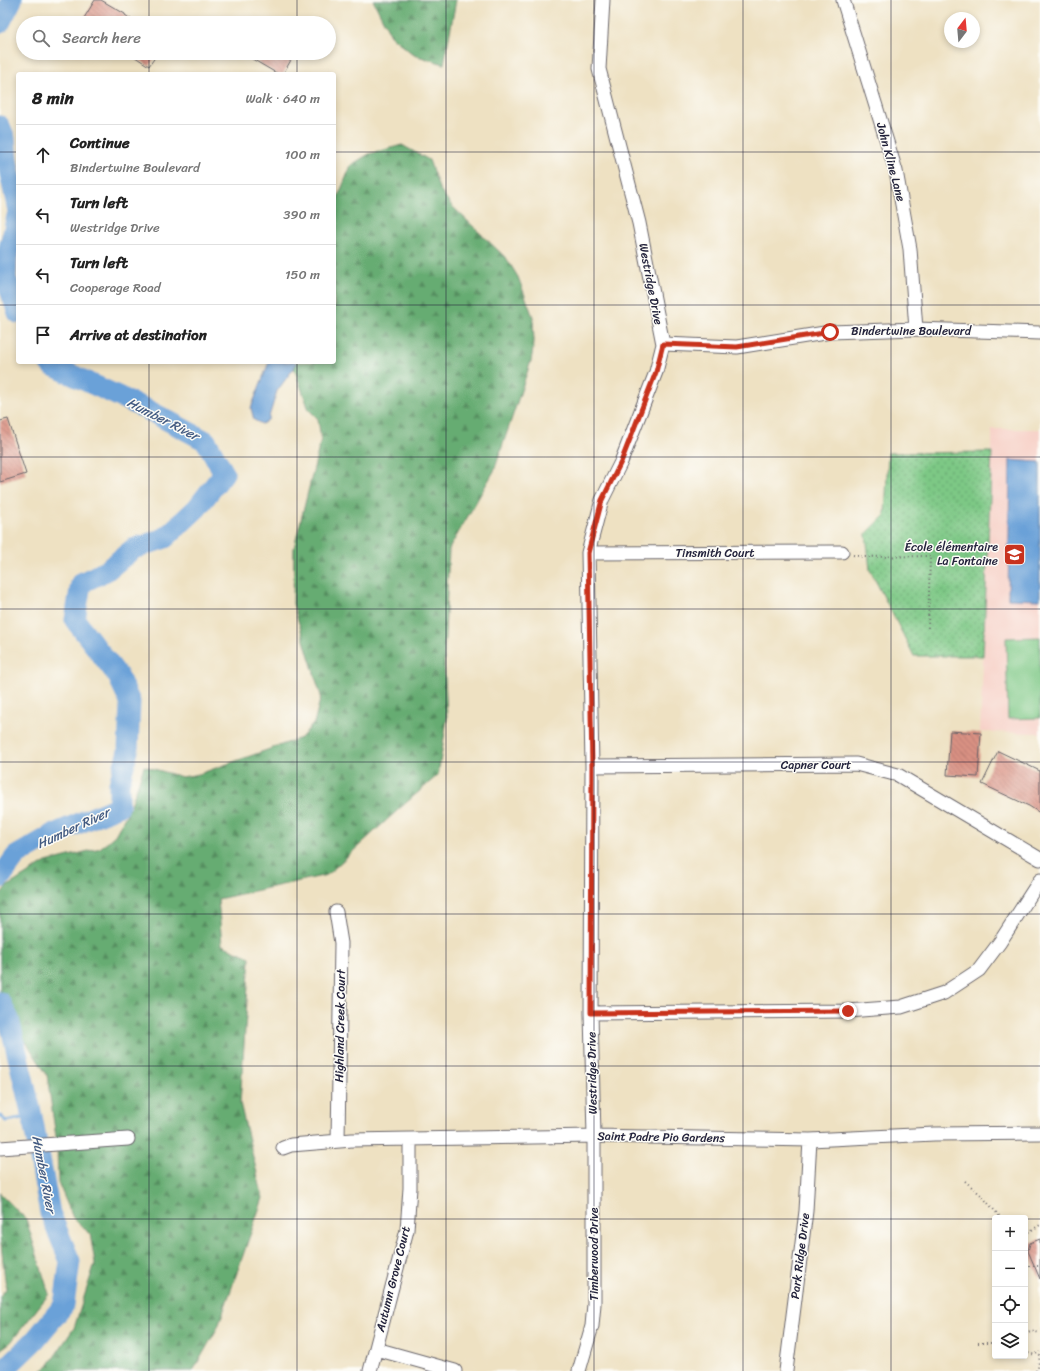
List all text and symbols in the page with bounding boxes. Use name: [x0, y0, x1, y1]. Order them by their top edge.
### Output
north arrow: [944, 12, 980, 48]
search box: [16, 16, 336, 60]
text: Search here: [62, 25, 141, 51]
icon: search: [30, 27, 52, 49]
text: 8 min: [32, 83, 74, 113]
text: Walk · 640 m: [246, 87, 320, 110]
street label: John Kline Lane: [870, 119, 912, 204]
text: Continue: [70, 130, 130, 156]
text: 100 m: [285, 143, 320, 166]
icon: ahead: [32, 144, 54, 166]
text: Bindertwine Boulevard: [70, 156, 200, 179]
text: Turn left: [70, 190, 128, 216]
text: 390 m: [283, 203, 320, 226]
icon: left: [32, 204, 54, 226]
text: Westridge Drive: [70, 216, 160, 239]
street label: Westridge Drive: [632, 241, 670, 327]
text: Turn left: [70, 250, 128, 276]
text: 150 m: [285, 263, 320, 286]
icon: left: [32, 264, 54, 286]
text: Cooperage Road: [70, 276, 161, 299]
street label: Bindertwine Boulevard: [851, 320, 973, 342]
text: Arrive at destination: [70, 322, 207, 348]
route start: [821, 323, 839, 341]
icon: arrive: [32, 324, 54, 346]
water label: Humber River: [123, 391, 205, 448]
place label: École élémentaire La Fontaine: [904, 536, 998, 572]
school or university icon: École élémentaire La Fontaine: [1001, 541, 1027, 567]
street label: Tinsmith Court: [675, 542, 755, 564]
street label: Capner Court: [781, 754, 851, 776]
water label: Humber River: [33, 800, 116, 855]
street label: Highland Creek Court: [328, 968, 352, 1083]
route end: [839, 1002, 857, 1020]
street label: Westridge Drive: [580, 1031, 604, 1115]
street label: Saint Padre Pio Gardens: [597, 1125, 725, 1149]
water label: Humber River: [25, 1134, 63, 1217]
street label: Timberwood Drive: [583, 1207, 605, 1301]
street label: Park Ridge Drive: [784, 1212, 816, 1300]
map controls: [992, 1215, 1028, 1359]
button: +: [992, 1215, 1028, 1251]
street label: Autumn Grove Court: [369, 1224, 417, 1335]
button: −: [992, 1251, 1028, 1287]
button: locate: [992, 1287, 1028, 1323]
button: layers: [992, 1323, 1028, 1359]

